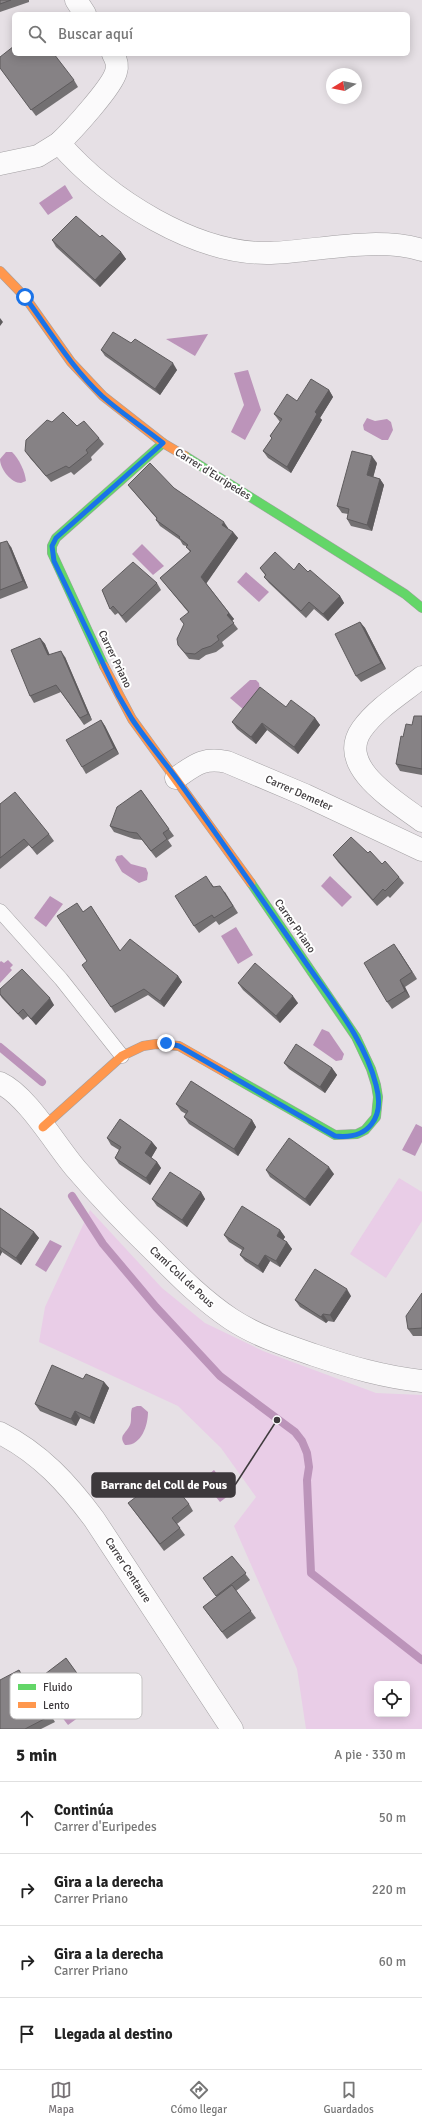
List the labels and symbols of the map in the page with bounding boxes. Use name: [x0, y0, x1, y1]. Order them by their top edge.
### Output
north arrow: [326, 68, 362, 104]
route start: [16, 288, 34, 306]
street label: Carrer d'Euripedes: [173, 445, 253, 503]
street label: Carrer Priano: [95, 628, 135, 690]
street label: Carrer Demeter: [263, 772, 335, 814]
street label: Carrer Priano: [272, 897, 318, 956]
route end: [157, 1034, 175, 1052]
street label: Camí Coll de Pous: [147, 1244, 217, 1310]
callout: Barranc del Coll de Pous: [92, 1473, 235, 1497]
text: Barranc del Coll de Pous: [101, 1478, 228, 1493]
street label: Carrer Centaure: [102, 1535, 154, 1605]
legend: [10, 1673, 142, 1719]
text: Fluido: [43, 1681, 73, 1694]
text: Lento: [43, 1699, 70, 1712]

